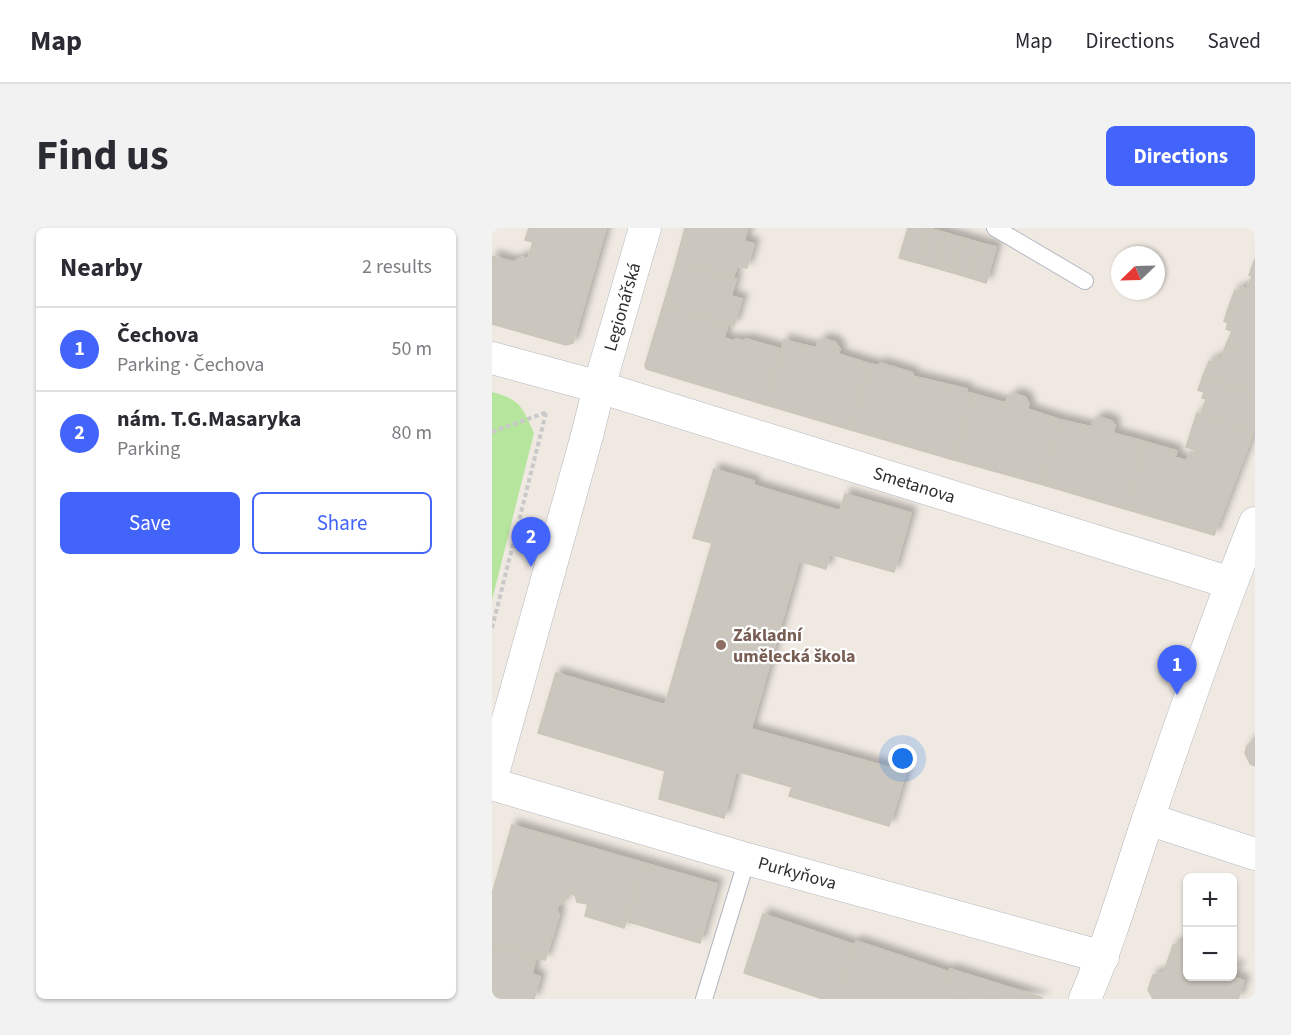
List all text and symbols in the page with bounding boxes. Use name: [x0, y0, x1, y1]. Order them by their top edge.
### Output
text: Map: [30, 21, 82, 61]
text: Map: [1015, 26, 1053, 56]
text: Directions: [1086, 26, 1174, 56]
text: Saved: [1207, 26, 1261, 56]
text: Find us: [36, 126, 169, 186]
button: Directions: [1106, 126, 1255, 186]
north arrow: [1111, 246, 1165, 300]
text: Nearby: [60, 249, 143, 286]
text: 2 results: [362, 253, 432, 281]
street label: Legionářská: [598, 260, 647, 354]
text: Čechova: [117, 319, 199, 351]
text: 1: [74, 335, 85, 363]
text: 50 m: [392, 335, 432, 363]
text: Parking · Čechova: [117, 351, 264, 379]
text: nám. T.G.Masaryka: [117, 403, 301, 435]
text: 2: [74, 419, 85, 447]
text: 80 m: [392, 419, 432, 447]
text: Parking: [117, 435, 180, 463]
street label: Smetanova: [870, 461, 958, 510]
button: Save: [60, 492, 240, 554]
button: Share: [252, 492, 432, 554]
pin: 2: [512, 518, 550, 567]
place label: Základní umělecká škola: [733, 623, 856, 669]
marker: Základní umělecká škola: [714, 638, 728, 652]
pin: 1: [1158, 646, 1196, 695]
your location: [888, 744, 917, 773]
street label: Purkyňova: [755, 851, 839, 896]
map controls: [1183, 873, 1237, 981]
button: +: [1183, 873, 1237, 927]
button: −: [1183, 927, 1237, 981]

